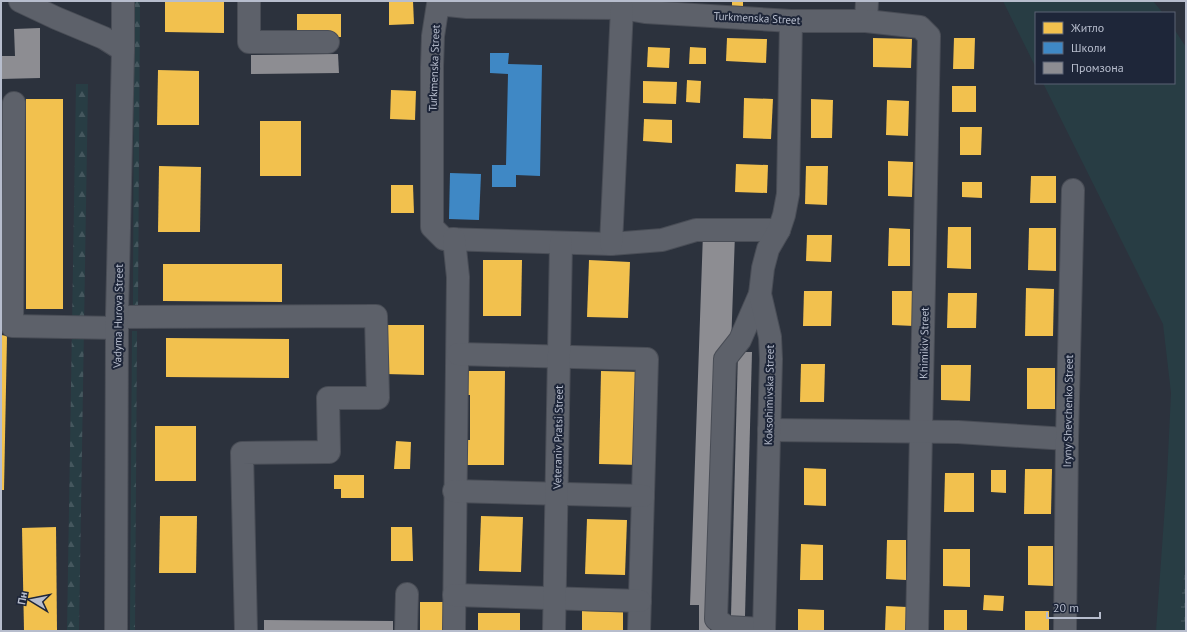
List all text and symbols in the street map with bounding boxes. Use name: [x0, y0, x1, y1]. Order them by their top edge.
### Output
street label: Turkmenska Street: [713, 9, 801, 27]
legend: [1035, 12, 1175, 84]
text: Житло: [1070, 20, 1104, 35]
street label: Turkmenska Street: [425, 24, 443, 112]
text: Школи: [1071, 40, 1106, 55]
text: Промзона: [1071, 60, 1124, 75]
street label: Vadyma Hurova Street: [110, 264, 126, 369]
street label: Khimikiv Street: [916, 307, 932, 379]
street label: Koksohimivska Street: [761, 344, 777, 445]
street label: Iryny Shevchenko Street: [1060, 354, 1076, 468]
street label: Veteraniv Pratsi Street: [550, 385, 566, 490]
north arrow: [12, 580, 52, 620]
text: Пн: [14, 591, 30, 606]
scale bar: [1047, 594, 1100, 620]
text: 20 m: [1053, 600, 1079, 615]

